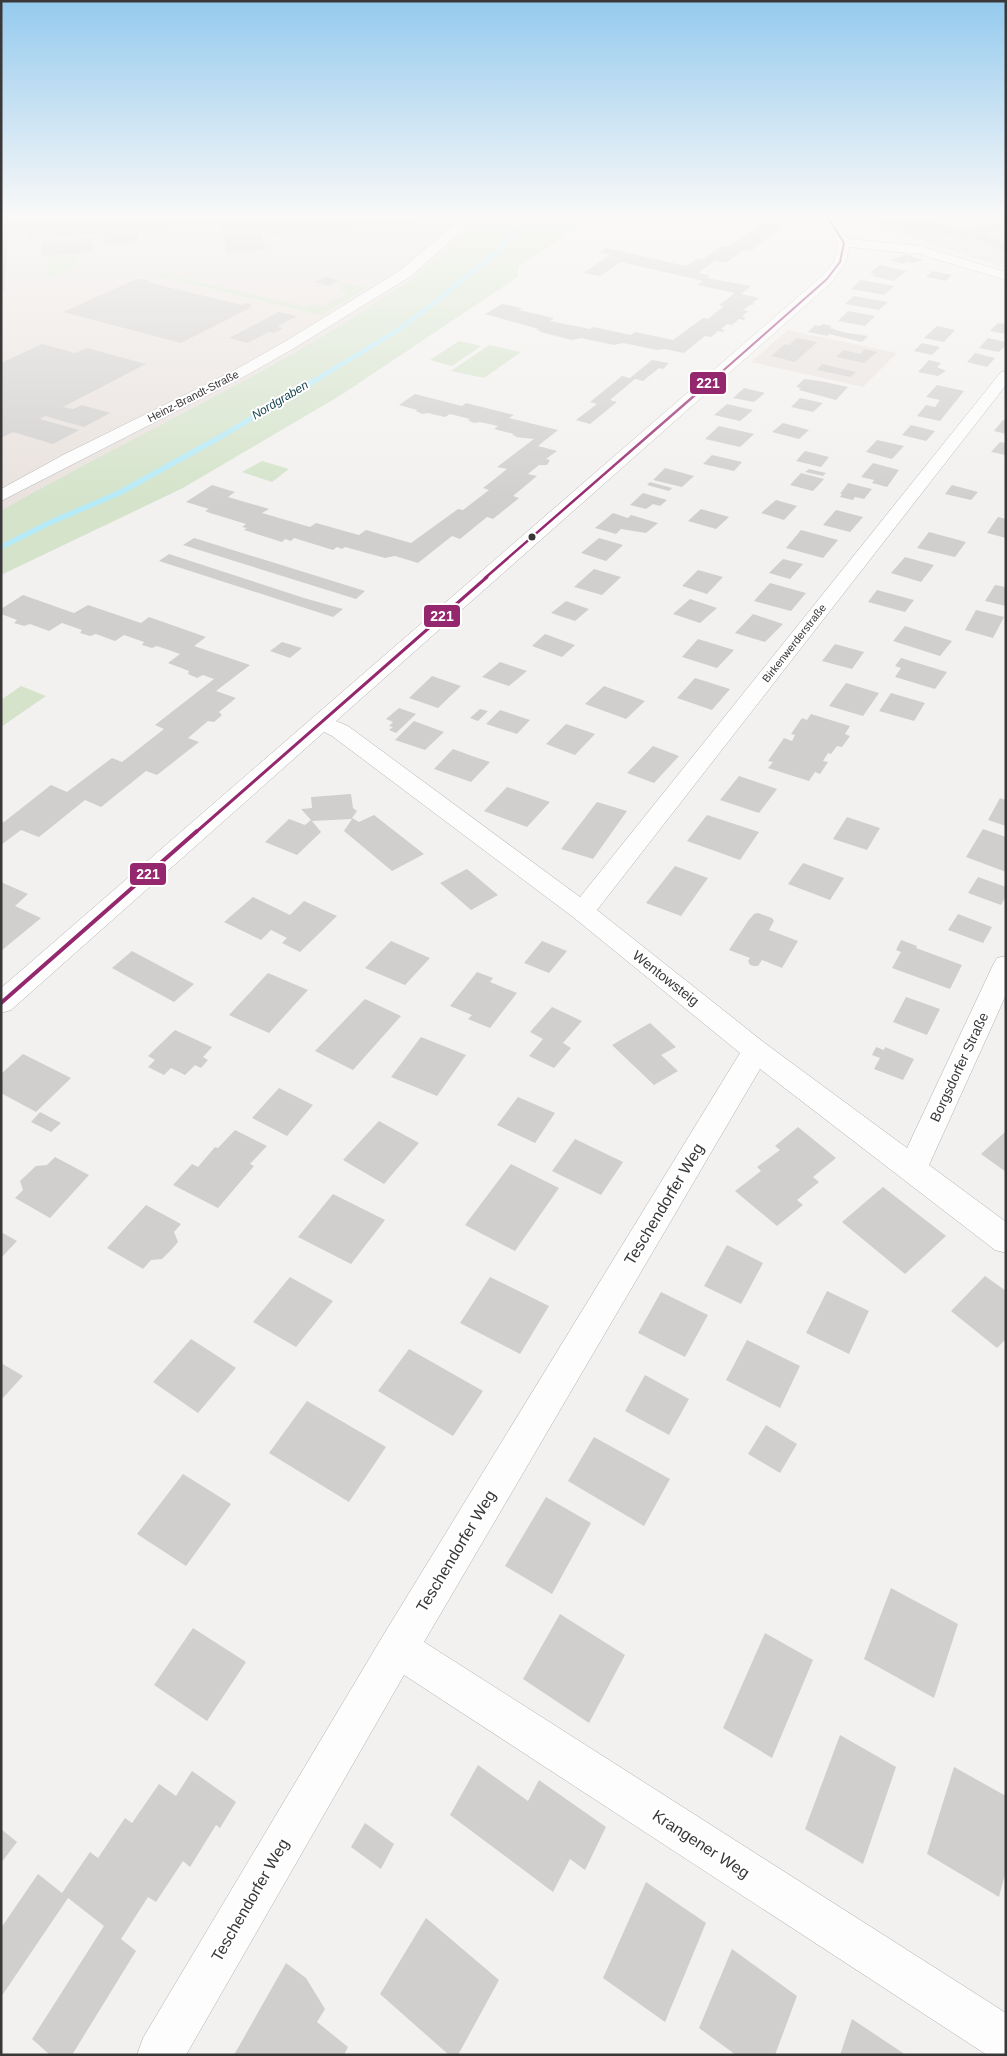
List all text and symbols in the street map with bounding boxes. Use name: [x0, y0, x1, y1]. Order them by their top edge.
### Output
street label: Heinz-Brandt-Straße: [145, 368, 241, 424]
line badge: 221: [689, 371, 727, 395]
text: 221: [696, 375, 720, 391]
water label: Nordgraben: [249, 378, 311, 422]
unlabelled marker: [527, 532, 537, 542]
street label: Birkenwerderstraße: [760, 601, 828, 685]
line badge: 221: [423, 604, 461, 628]
text: 221: [430, 608, 454, 624]
line badge: 221: [129, 862, 167, 886]
text: 221: [136, 866, 160, 882]
street label: Wentowsteig: [630, 947, 702, 1009]
street label: Borgsdorfer Straße: [927, 1009, 991, 1124]
street label: Teschendorfer Weg: [621, 1140, 707, 1268]
street label: Teschendorfer Weg: [413, 1487, 499, 1615]
street label: Krangener Weg: [649, 1806, 753, 1882]
street label: Teschendorfer Weg: [208, 1836, 292, 1964]

